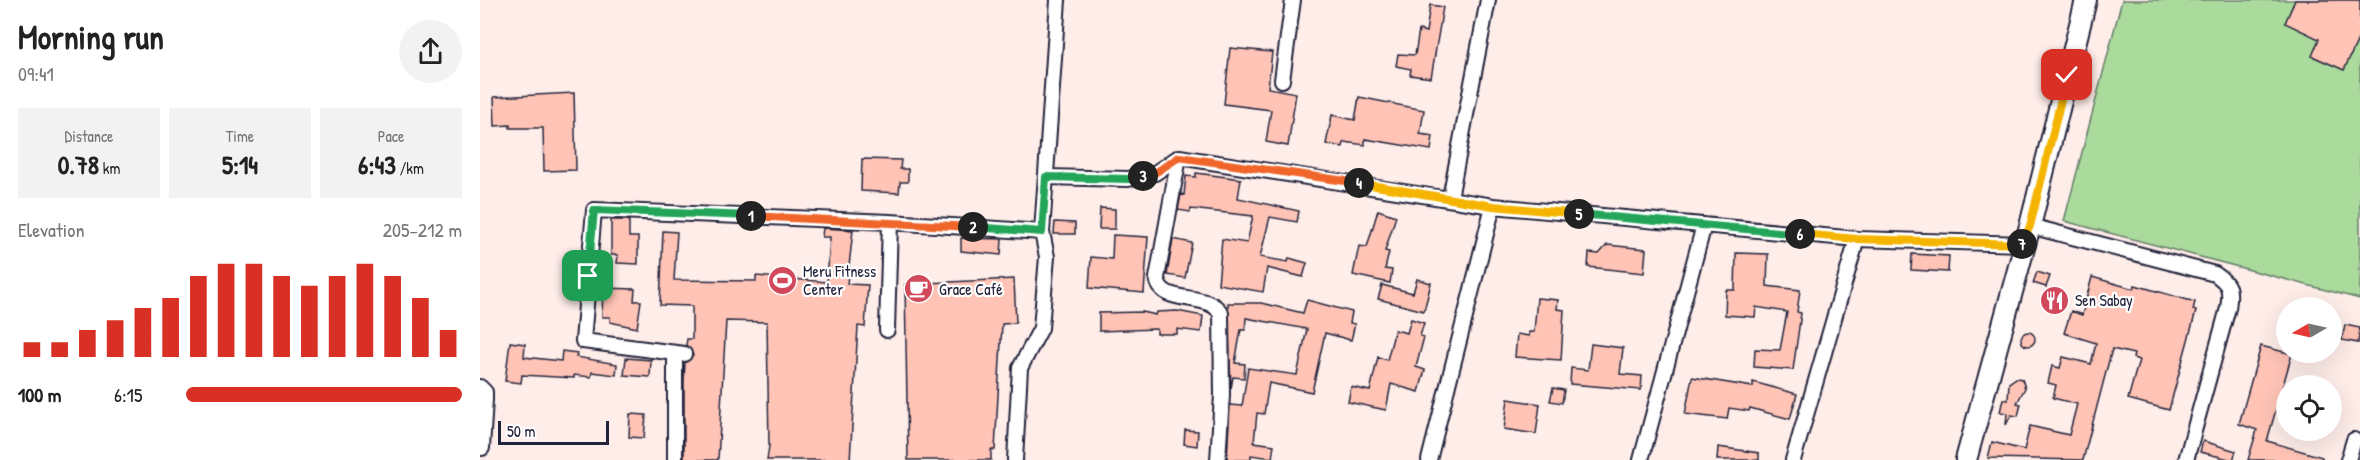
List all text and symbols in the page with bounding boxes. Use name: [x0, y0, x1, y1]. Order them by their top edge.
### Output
text: Morning run: [18, 15, 164, 59]
button: share: [399, 20, 462, 83]
pin: [2041, 49, 2092, 100]
icon: check: [2050, 58, 2083, 91]
text: 09:41: [18, 60, 54, 87]
text: Distance: [65, 125, 113, 147]
text: Time: [226, 125, 254, 147]
text: Pace: [378, 125, 404, 147]
text: 0.78: [58, 147, 99, 182]
text: 5:14: [222, 147, 258, 182]
text: 6:43: [358, 147, 396, 182]
text: km: [99, 157, 120, 179]
text: /km: [396, 157, 424, 179]
pin: 3: [1128, 161, 1158, 191]
text: 3: [1139, 165, 1147, 187]
pin: 4: [1344, 168, 1374, 198]
text: 4: [1356, 172, 1362, 194]
pin: 5: [1564, 199, 1594, 229]
pin: 1: [736, 201, 766, 231]
text: 5: [1576, 203, 1582, 225]
text: 1: [748, 205, 754, 227]
pin: 2: [958, 212, 988, 242]
text: Elevation: [18, 216, 84, 243]
text: 205–212 m: [383, 216, 462, 243]
text: 2: [969, 216, 977, 238]
pin: 6: [1785, 219, 1815, 249]
text: 6: [1797, 223, 1803, 245]
pin: 7: [2007, 229, 2037, 259]
text: 7: [2018, 233, 2026, 255]
pin: [562, 250, 613, 301]
icon: arrive: [571, 259, 604, 292]
place label: Meru Fitness Center: [803, 260, 876, 300]
sports icon: Meru Fitness Center: [766, 264, 798, 296]
cafe icon: Grace Café: [902, 273, 934, 305]
place label: Grace Café: [939, 278, 1003, 300]
restaurant icon: Sen Sabay: [2038, 284, 2070, 316]
place label: Sen Sabay: [2075, 289, 2133, 311]
north arrow: [2276, 297, 2342, 363]
map controls: [2276, 297, 2342, 441]
button: locate: [2276, 375, 2342, 441]
text: 100 m: [18, 381, 61, 408]
text: 6:15: [114, 381, 142, 408]
scale bar: [498, 418, 609, 446]
text: 50 m: [507, 420, 536, 442]

